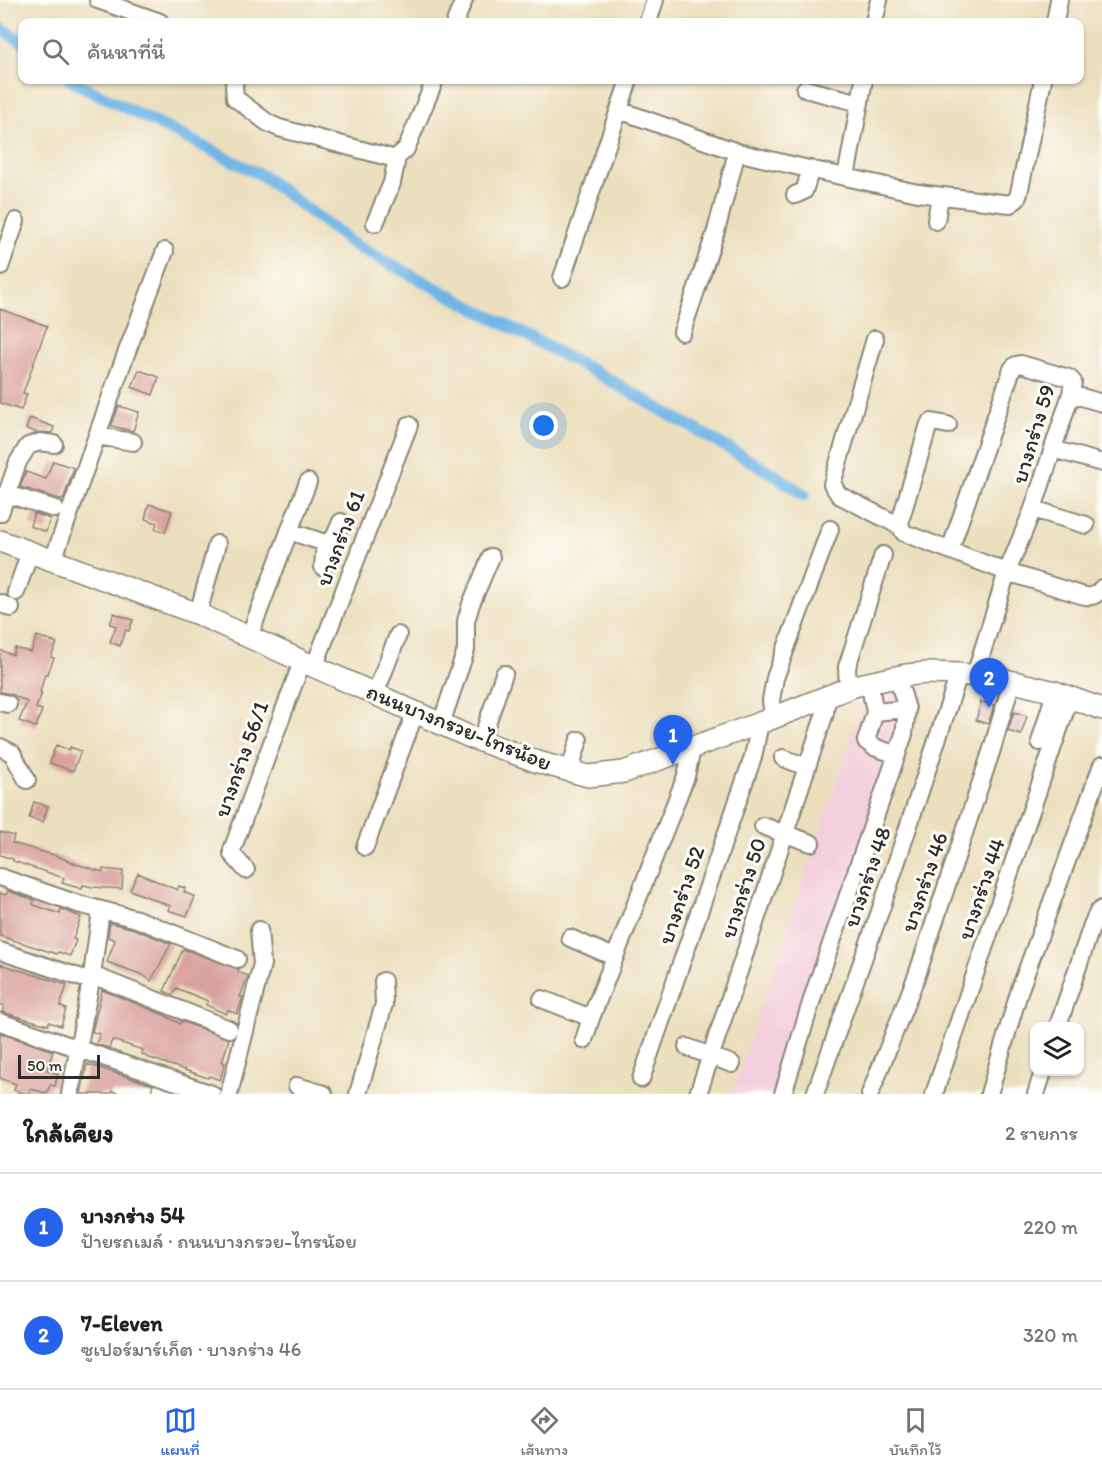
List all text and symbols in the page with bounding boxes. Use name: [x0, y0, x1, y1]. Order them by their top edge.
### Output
search box: [18, 18, 1084, 84]
icon: search: [39, 35, 72, 68]
text: ค้นหาที่นี่: [87, 38, 165, 65]
street label: บางกร่าง 59: [1005, 381, 1061, 487]
your location: [529, 411, 558, 440]
street label: บางกร่าง 61: [309, 486, 371, 590]
pin: 2: [970, 658, 1008, 708]
street label: ถนนบางกรวย-ไทรน้อย: [363, 678, 555, 776]
street label: บางกร่าง 56/1: [208, 697, 274, 821]
pin: 1: [654, 716, 692, 765]
street label: บางกร่าง 48: [837, 823, 897, 931]
street label: บางกร่าง 46: [894, 829, 954, 935]
street label: บางกร่าง 50: [714, 834, 772, 942]
street label: บางกร่าง 44: [951, 835, 1011, 943]
street label: บางกร่าง 52: [652, 842, 711, 948]
map controls: [1030, 1022, 1084, 1076]
button: layers: [1030, 1022, 1084, 1076]
scale bar: [18, 1052, 100, 1080]
text: 50 m: [27, 1056, 62, 1075]
text: ใกล้เคียง: [24, 1117, 114, 1149]
text: 2 รายการ: [1005, 1121, 1078, 1145]
text: บางกร่าง 54: [81, 1202, 185, 1229]
text: 1: [39, 1215, 48, 1239]
text: 220 m: [1023, 1215, 1078, 1239]
text: ป้ายรถเมล์ · ถนนบางกรวย-ไทรน้อย: [81, 1229, 357, 1253]
text: 7-Eleven: [81, 1310, 163, 1337]
text: 2: [38, 1323, 49, 1347]
text: 320 m: [1023, 1323, 1078, 1347]
text: ซูเปอร์มาร์เก็ต · บางกร่าง 46: [81, 1337, 301, 1361]
tab: แผนที่: [160, 1404, 200, 1459]
tab: เส้นทาง: [520, 1404, 568, 1459]
tab: บันทึกไว้: [889, 1404, 942, 1459]

